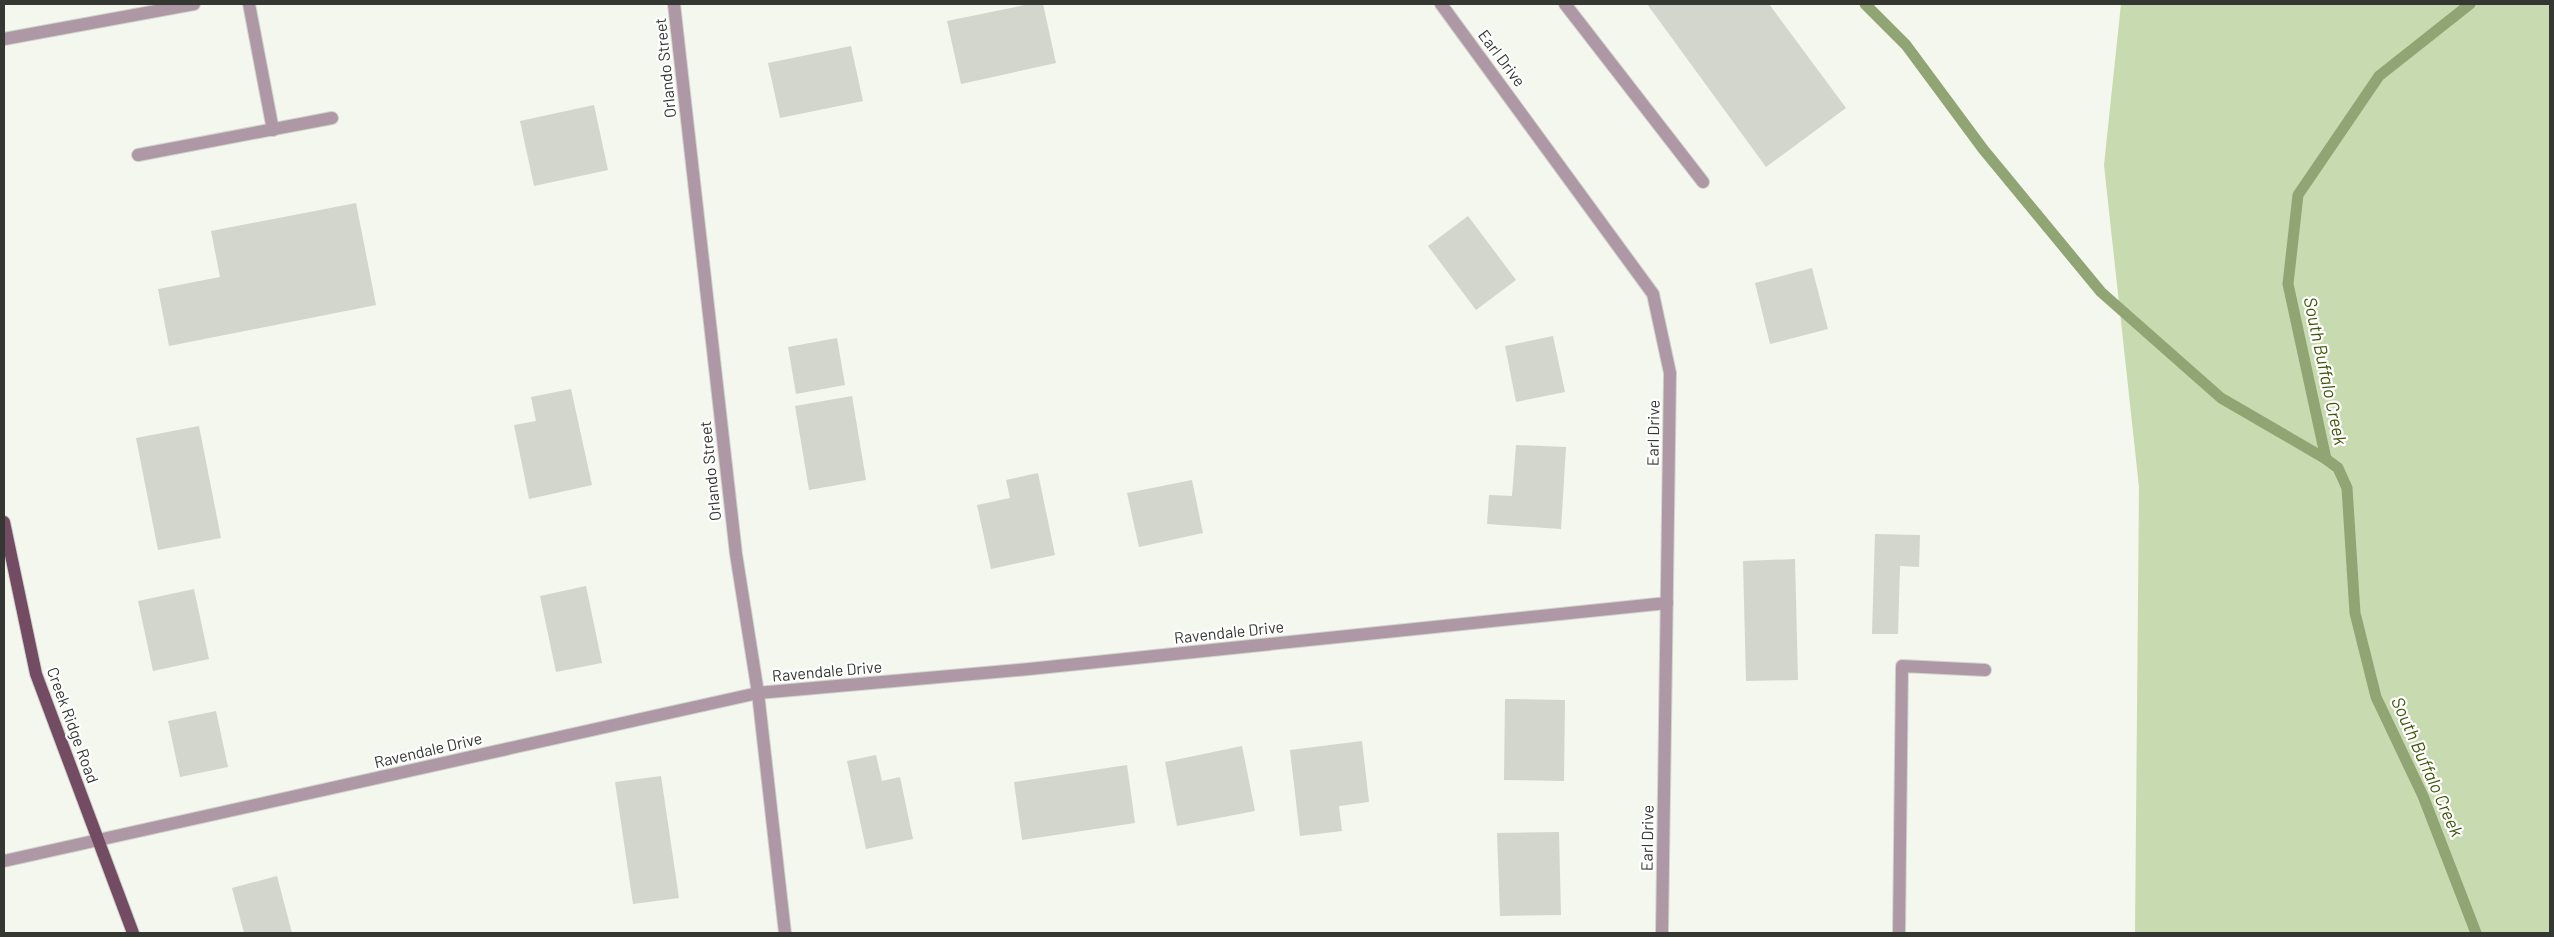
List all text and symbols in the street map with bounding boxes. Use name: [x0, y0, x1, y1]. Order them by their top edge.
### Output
street label: Orlando Street: [650, 17, 679, 119]
street label: Earl Drive: [1475, 26, 1530, 90]
water label: South Buffalo Creek: [2300, 295, 2352, 447]
street label: Earl Drive: [1642, 400, 1663, 466]
street label: Orlando Street: [695, 420, 724, 522]
street label: Ravendale Drive: [1173, 616, 1285, 647]
street label: Ravendale Drive: [771, 656, 883, 685]
street label: Creek Ridge Road: [44, 664, 103, 785]
water label: South Buffalo Creek: [2387, 693, 2469, 840]
street label: Ravendale Drive: [372, 728, 484, 771]
street label: Earl Drive: [1636, 805, 1657, 871]

